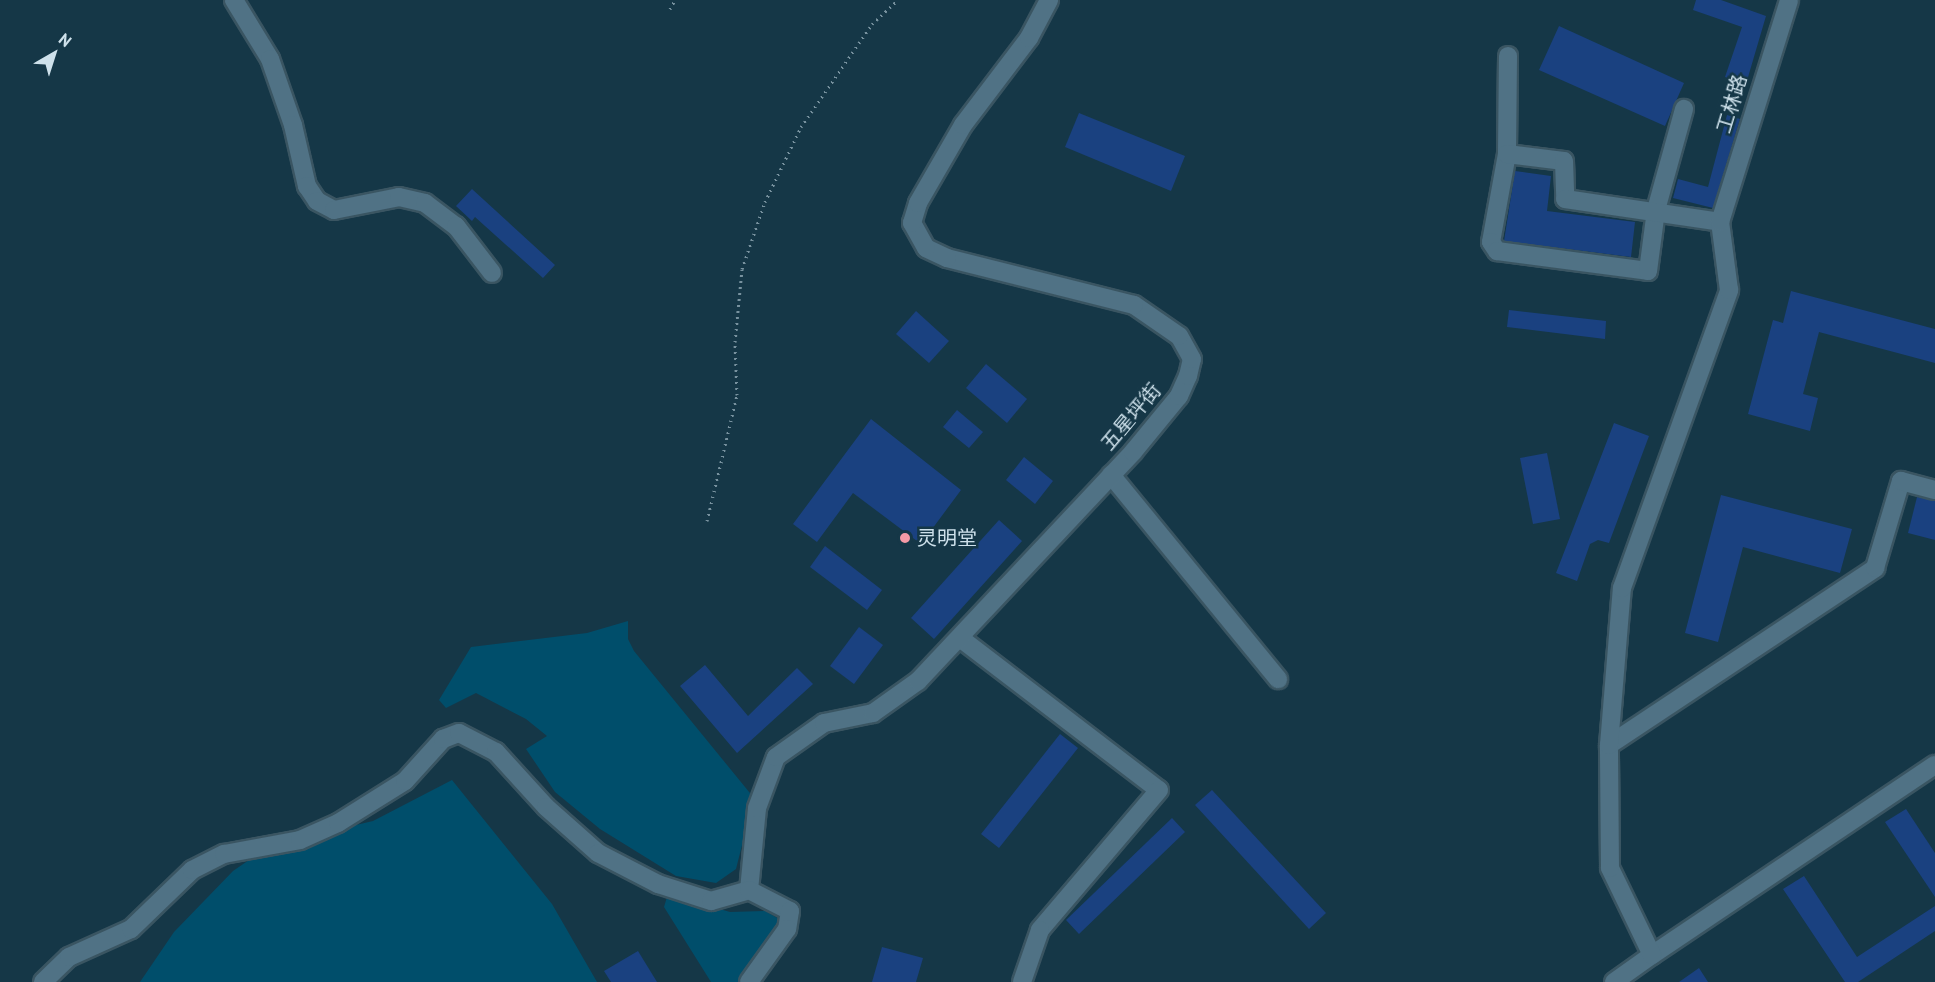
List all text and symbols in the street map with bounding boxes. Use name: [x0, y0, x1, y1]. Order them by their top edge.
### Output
north arrow: [24, 24, 84, 84]
text: N: [55, 29, 76, 51]
street label: 工林路: [1712, 72, 1752, 136]
street label: 五星坪街: [1096, 379, 1166, 455]
place label: 灵明堂: [917, 526, 977, 550]
marker: 灵明堂: [898, 531, 912, 545]

